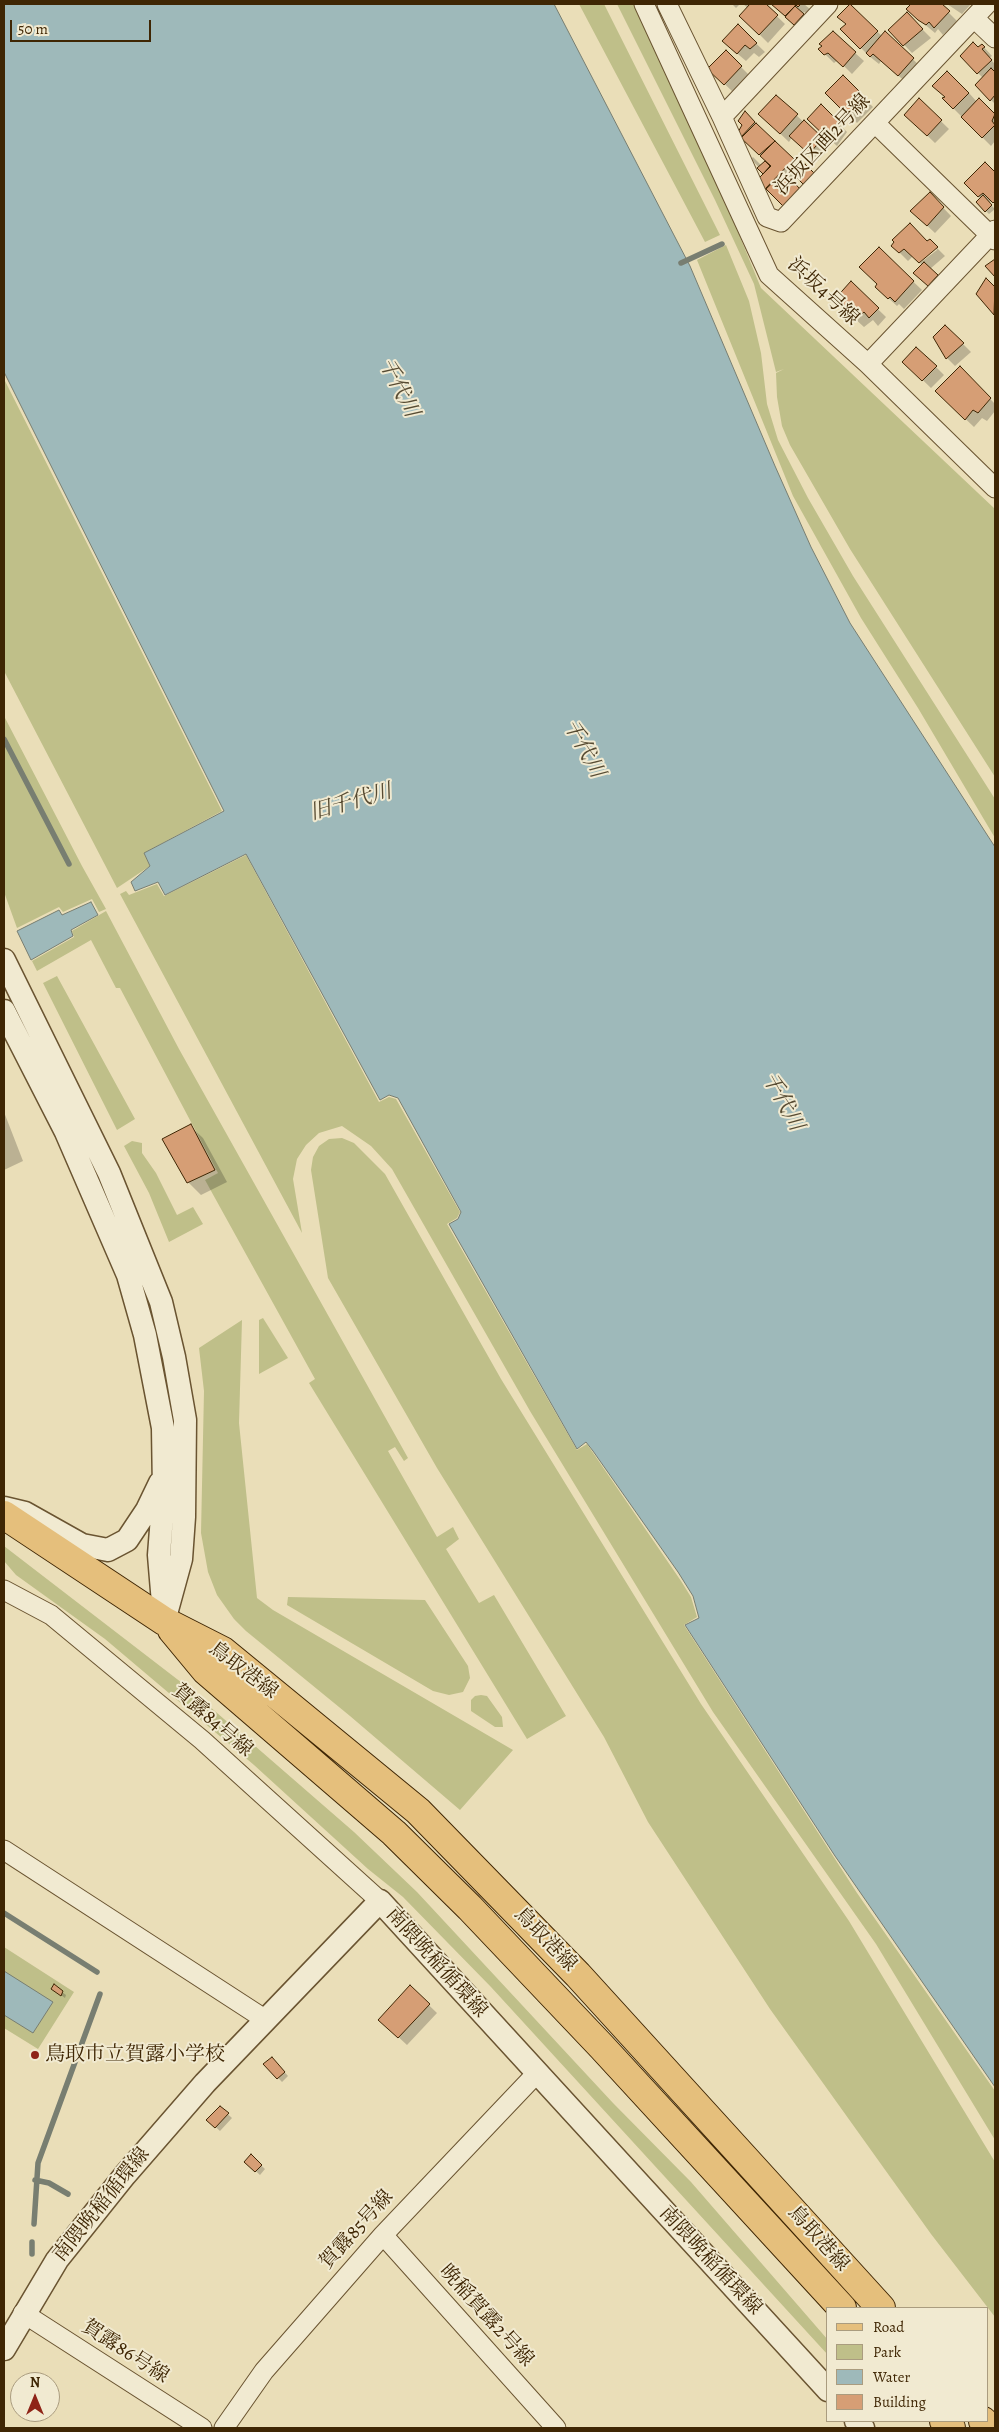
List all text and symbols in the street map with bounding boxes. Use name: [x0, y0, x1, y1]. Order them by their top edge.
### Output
scale bar: [12, 10, 154, 42]
text: 50 m: [18, 19, 48, 39]
street label: 浜坂区画2号線: [770, 89, 876, 201]
street label: 浜坂4号線: [782, 253, 864, 331]
water label: 千代川: [372, 354, 424, 422]
water label: 千代川: [557, 715, 609, 783]
water label: 旧千代川: [307, 779, 395, 827]
water label: 千代川: [756, 1068, 808, 1136]
street label: 鳥取港線: [204, 1637, 282, 1705]
street label: 賀露84号線: [167, 1680, 257, 1762]
street label: 南隈晩稲循環線: [380, 1903, 492, 2023]
street label: 鳥取港線: [509, 1903, 581, 1977]
place label: 鳥取市立賀露小学校: [45, 2043, 225, 2067]
marker: 鳥取市立賀露小学校: [29, 2049, 41, 2061]
street label: 南隈晩稲循環線: [49, 2143, 155, 2267]
street label: 賀露85号線: [315, 2185, 399, 2275]
street label: 鳥取港線: [782, 2201, 854, 2277]
street label: 南隈晩稲循環線: [653, 2202, 767, 2320]
street label: 晩稲賀露2号線: [434, 2260, 538, 2372]
legend: [826, 2307, 989, 2422]
street label: 賀露86号線: [77, 2315, 173, 2389]
text: Road: [873, 2317, 904, 2337]
text: Park: [873, 2342, 901, 2362]
text: Water: [873, 2367, 910, 2387]
north arrow: [10, 2372, 60, 2422]
text: N: [30, 2373, 40, 2392]
text: Building: [873, 2392, 926, 2412]

